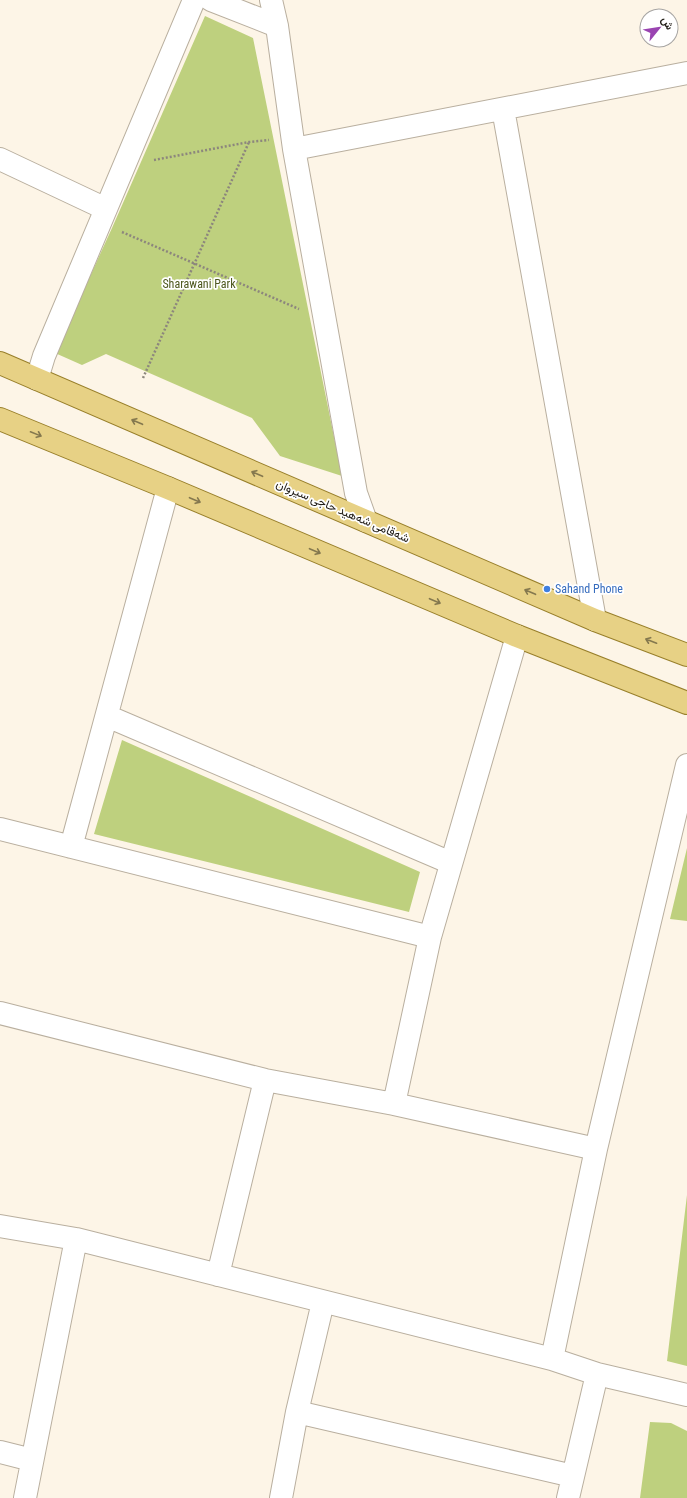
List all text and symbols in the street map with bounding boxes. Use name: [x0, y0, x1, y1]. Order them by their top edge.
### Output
north arrow: [639, 8, 679, 48]
text: ش: [658, 14, 676, 32]
park label: Sharawani Park: [162, 277, 236, 291]
one-way arrow: [132, 418, 144, 425]
one-way arrow: [30, 431, 42, 439]
one-way arrow: [251, 470, 263, 477]
street label: شەقامی شەهید حاجی سیروان: [274, 476, 412, 546]
one-way arrow: [189, 497, 201, 504]
one-way arrow: [308, 547, 320, 555]
place label: Sahand Phone: [555, 582, 623, 596]
marker: Sahand Phone: [542, 584, 552, 594]
one-way arrow: [525, 588, 537, 595]
one-way arrow: [428, 598, 440, 605]
one-way arrow: [645, 637, 657, 645]

